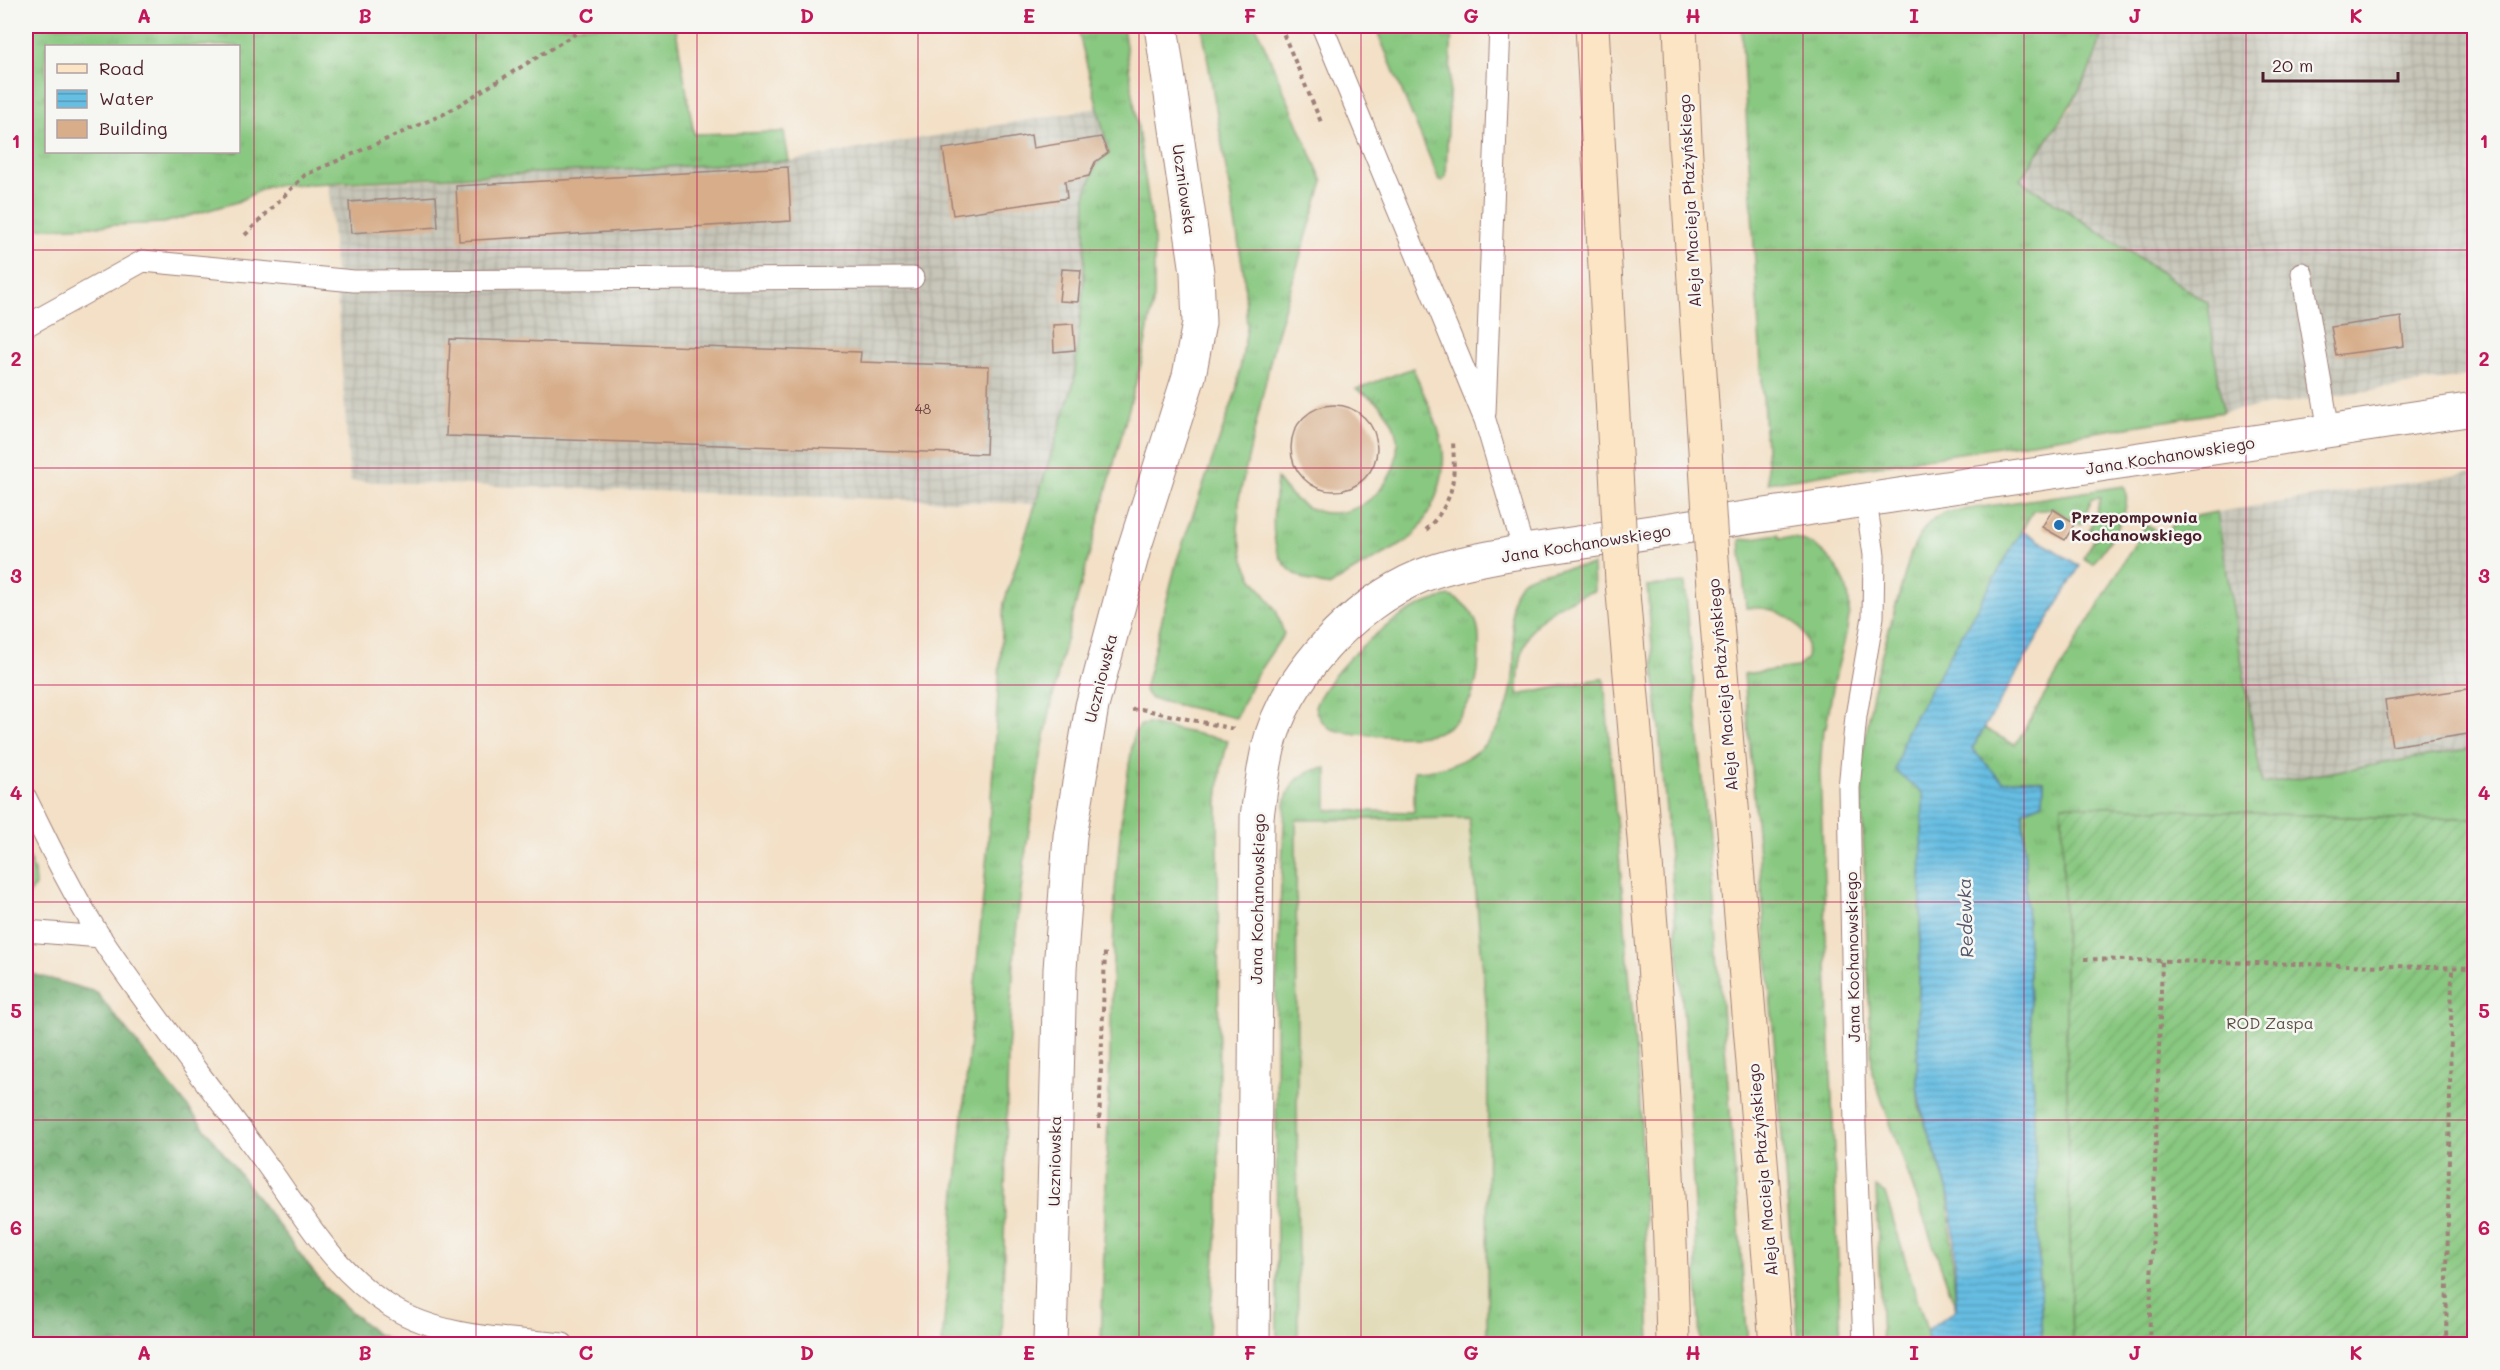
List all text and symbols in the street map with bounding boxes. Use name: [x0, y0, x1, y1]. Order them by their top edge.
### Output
text: A: [137, 2, 151, 28]
text: B: [358, 2, 372, 28]
text: C: [579, 2, 594, 28]
text: D: [800, 2, 814, 28]
text: E: [1023, 2, 1035, 28]
text: F: [1244, 2, 1257, 28]
text: G: [1463, 2, 1479, 28]
text: H: [1685, 2, 1701, 28]
text: I: [1909, 2, 1919, 28]
text: J: [2128, 2, 2142, 28]
text: K: [2349, 2, 2363, 28]
legend: [45, 45, 240, 153]
scale bar: [2263, 45, 2398, 83]
text: 20 m: [2272, 53, 2313, 77]
text: Road: [99, 56, 144, 80]
text: Water: [99, 86, 154, 110]
street label: Aleja Macieja Płażyńskiego: [1673, 94, 1705, 308]
text: Building: [99, 116, 167, 140]
text: 1: [12, 127, 20, 153]
text: 1: [2480, 127, 2488, 153]
street label: Uczniowska: [1168, 143, 1202, 235]
text: 2: [10, 345, 22, 371]
text: 2: [2478, 345, 2490, 371]
house number: 48: [915, 399, 931, 418]
street label: Jana Kochanowskiego: [2084, 431, 2256, 479]
place label: Przepompownia Kochanowskiego: [2071, 506, 2202, 545]
marker: Przepompownia Kochanowskiego: [2052, 518, 2066, 532]
street label: Jana Kochanowskiego: [1500, 519, 1672, 567]
text: 3: [10, 562, 22, 588]
text: 3: [2478, 562, 2490, 588]
street label: Aleja Macieja Płażyńskiego: [1702, 578, 1742, 792]
street label: Uczniowska: [1079, 631, 1121, 725]
text: 4: [10, 779, 23, 805]
text: 4: [2478, 779, 2491, 805]
street label: Jana Kochanowskiego: [1245, 813, 1269, 985]
street label: Jana Kochanowskiego: [1840, 871, 1864, 1043]
water label: Redewka: [1952, 878, 1978, 958]
text: 5: [10, 997, 22, 1023]
text: 5: [2478, 997, 2490, 1023]
park label: ROD Zaspa: [2226, 1012, 2314, 1033]
street label: Aleja Macieja Płażyńskiego: [1742, 1063, 1782, 1277]
street label: Uczniowska: [1043, 1115, 1065, 1207]
text: 6: [10, 1214, 22, 1240]
text: 6: [2478, 1214, 2490, 1240]
text: A: [137, 1339, 151, 1365]
text: B: [358, 1339, 372, 1365]
text: C: [579, 1339, 594, 1365]
text: D: [800, 1339, 814, 1365]
text: E: [1023, 1339, 1035, 1365]
text: F: [1244, 1339, 1257, 1365]
text: G: [1463, 1339, 1479, 1365]
text: H: [1685, 1339, 1701, 1365]
text: I: [1909, 1339, 1919, 1365]
text: J: [2128, 1339, 2142, 1365]
text: K: [2349, 1339, 2363, 1365]

